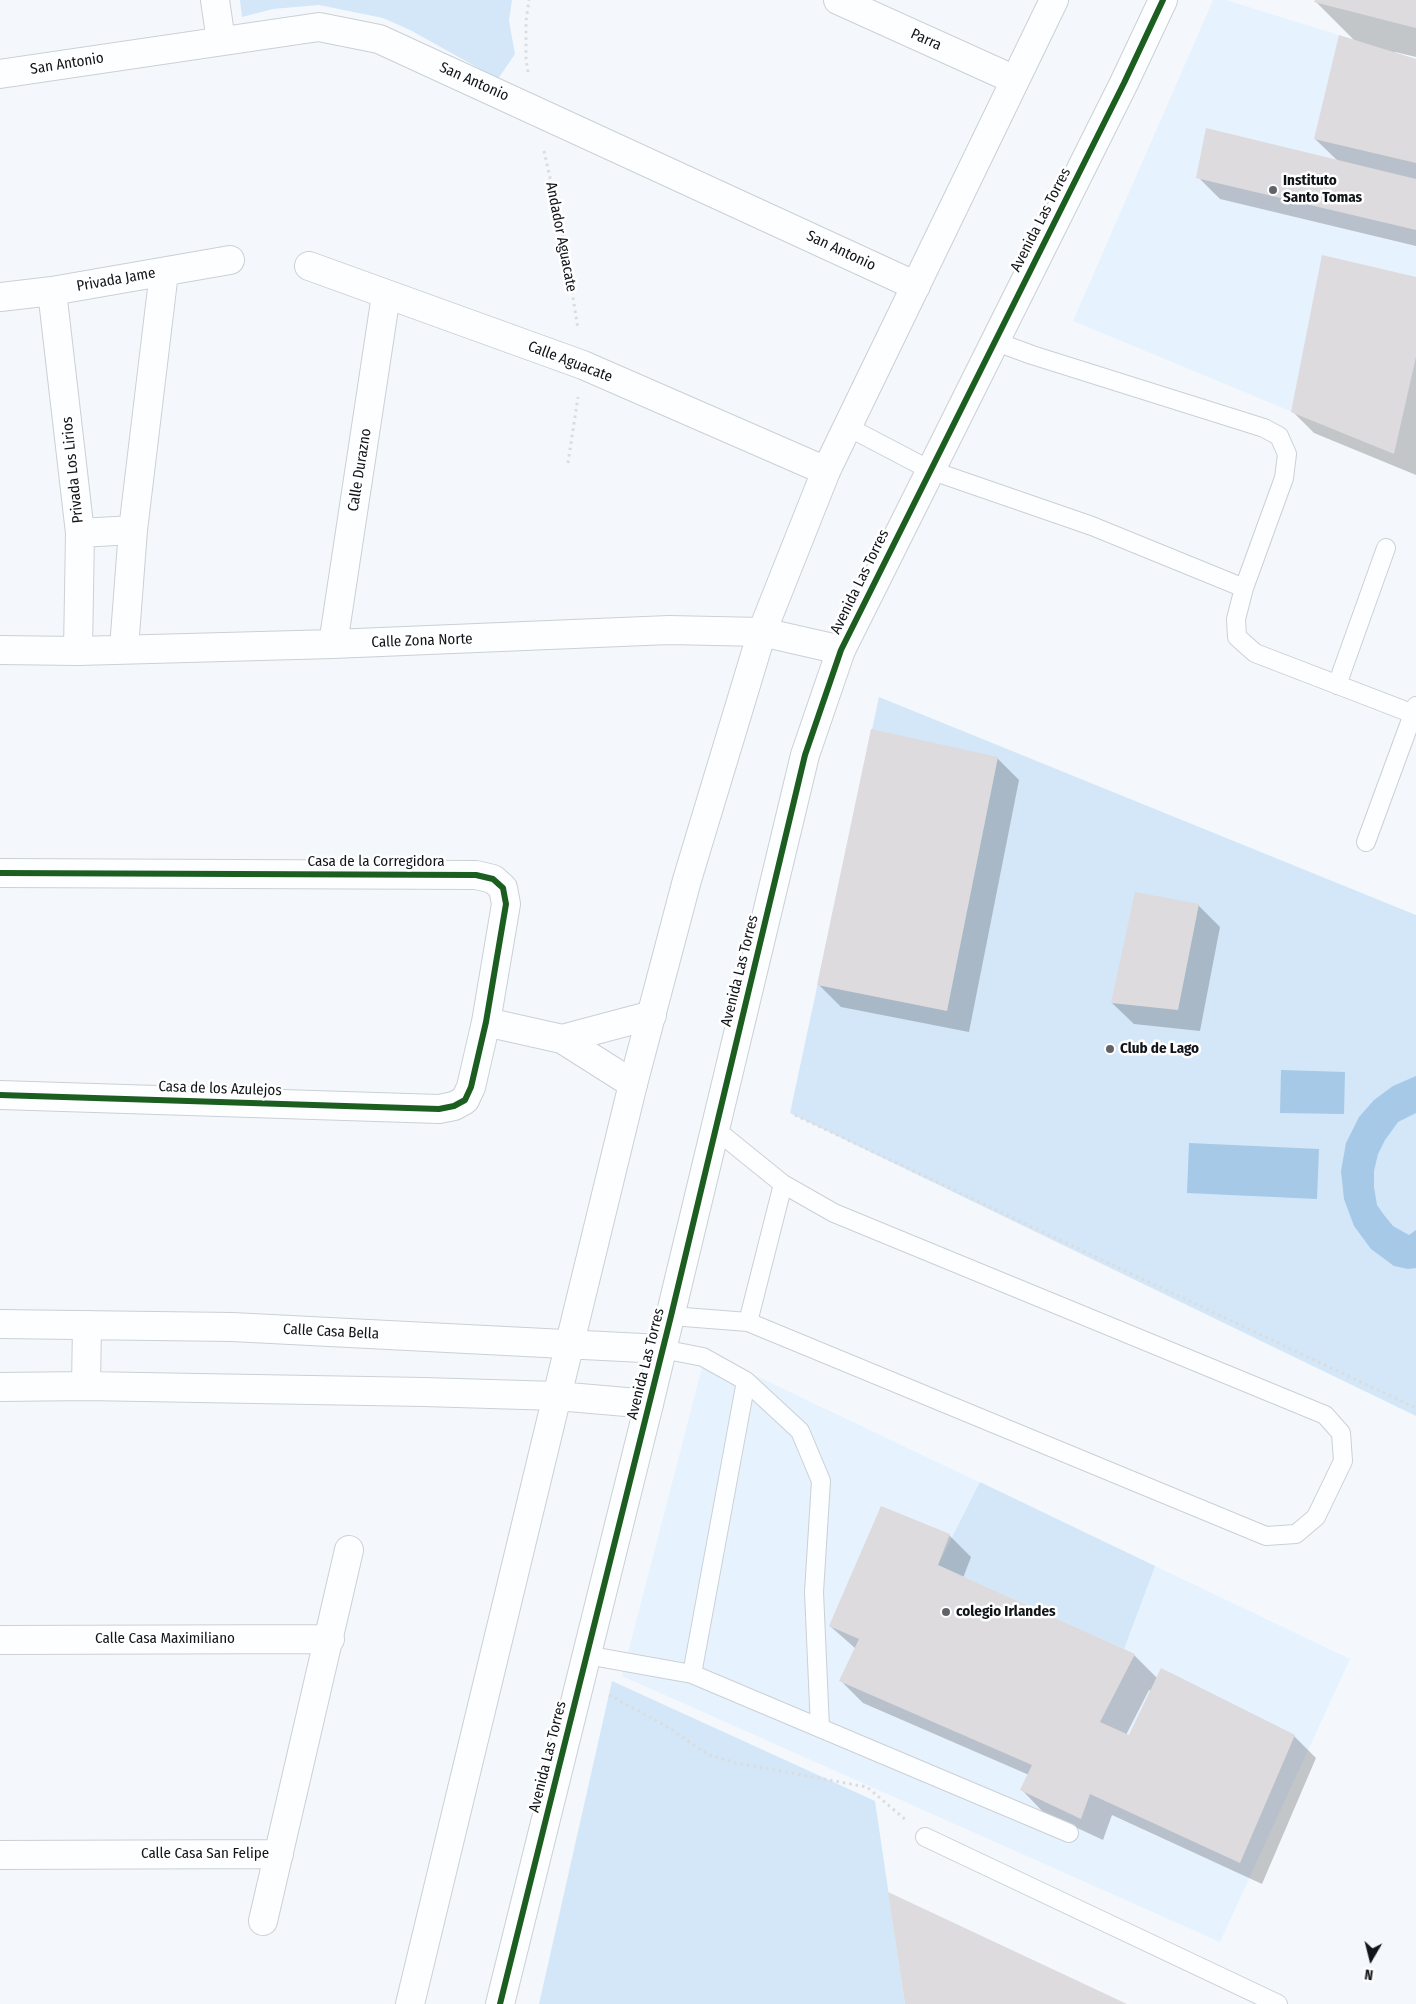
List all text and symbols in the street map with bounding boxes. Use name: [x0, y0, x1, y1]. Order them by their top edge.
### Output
street label: Parra: [908, 25, 944, 55]
street label: San Antonio: [29, 49, 105, 79]
street label: San Antonio: [436, 59, 512, 105]
street label: Avenida Las Torres: [1007, 165, 1075, 275]
place label: Instituto Santo Tomas: [1283, 172, 1362, 207]
street label: Andador Aguacate: [542, 181, 580, 293]
marker: Instituto Santo Tomas: [1267, 184, 1279, 196]
street label: San Antonio: [804, 227, 878, 275]
street label: Privada Jame: [75, 264, 157, 296]
street label: Calle Aguacate: [525, 338, 615, 386]
street label: Privada Los Lirios: [58, 416, 88, 524]
street label: Calle Durazno: [345, 427, 375, 513]
street label: Avenida Las Torres: [827, 527, 893, 637]
street label: Calle Zona Norte: [371, 630, 473, 652]
street label: Casa de la Corregidora: [307, 853, 445, 871]
street label: Avenida Las Torres: [717, 913, 763, 1029]
place label: Club de Lago: [1120, 1040, 1199, 1058]
marker: Club de Lago: [1104, 1043, 1116, 1055]
street label: Casa de los Azulejos: [158, 1078, 282, 1100]
street label: Avenida Las Torres: [623, 1306, 669, 1422]
street label: Calle Casa Bella: [283, 1320, 379, 1344]
place label: colegio Irlandes: [956, 1603, 1056, 1621]
marker: colegio Irlandes: [940, 1606, 952, 1618]
street label: Calle Casa Maximiliano: [95, 1630, 235, 1648]
street label: Avenida Las Torres: [525, 1699, 571, 1815]
street label: Calle Casa San Felipe: [141, 1845, 269, 1863]
north arrow: [1346, 1934, 1396, 1984]
text: N: [1364, 1965, 1374, 1983]

